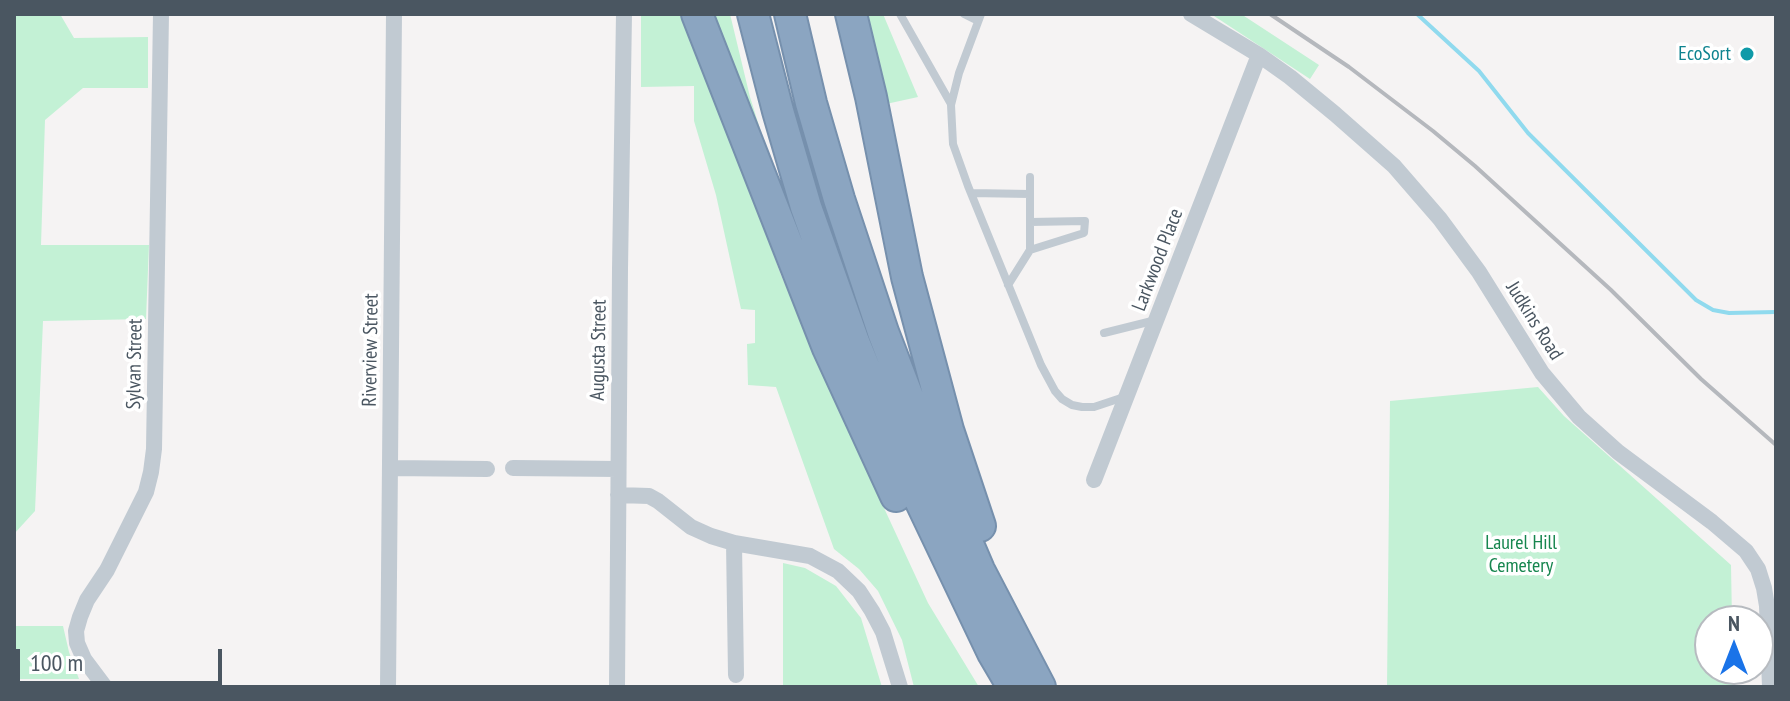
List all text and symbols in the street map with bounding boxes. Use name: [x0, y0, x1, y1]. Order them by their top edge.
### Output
place label: EcoSort: [1678, 42, 1731, 66]
marker: EcoSort: [1738, 45, 1756, 63]
street label: Larkwood Place: [1127, 205, 1189, 315]
street label: Judkins Road: [1500, 277, 1568, 365]
street label: Riverview Street: [358, 293, 384, 407]
street label: Augusta Street: [586, 299, 612, 401]
street label: Sylvan Street: [122, 318, 148, 410]
park label: Laurel Hill Cemetery: [1485, 531, 1557, 578]
north arrow: [1694, 605, 1774, 685]
text: N: [1728, 609, 1740, 637]
scale bar: [20, 633, 226, 683]
text: 100 m: [30, 647, 83, 678]

